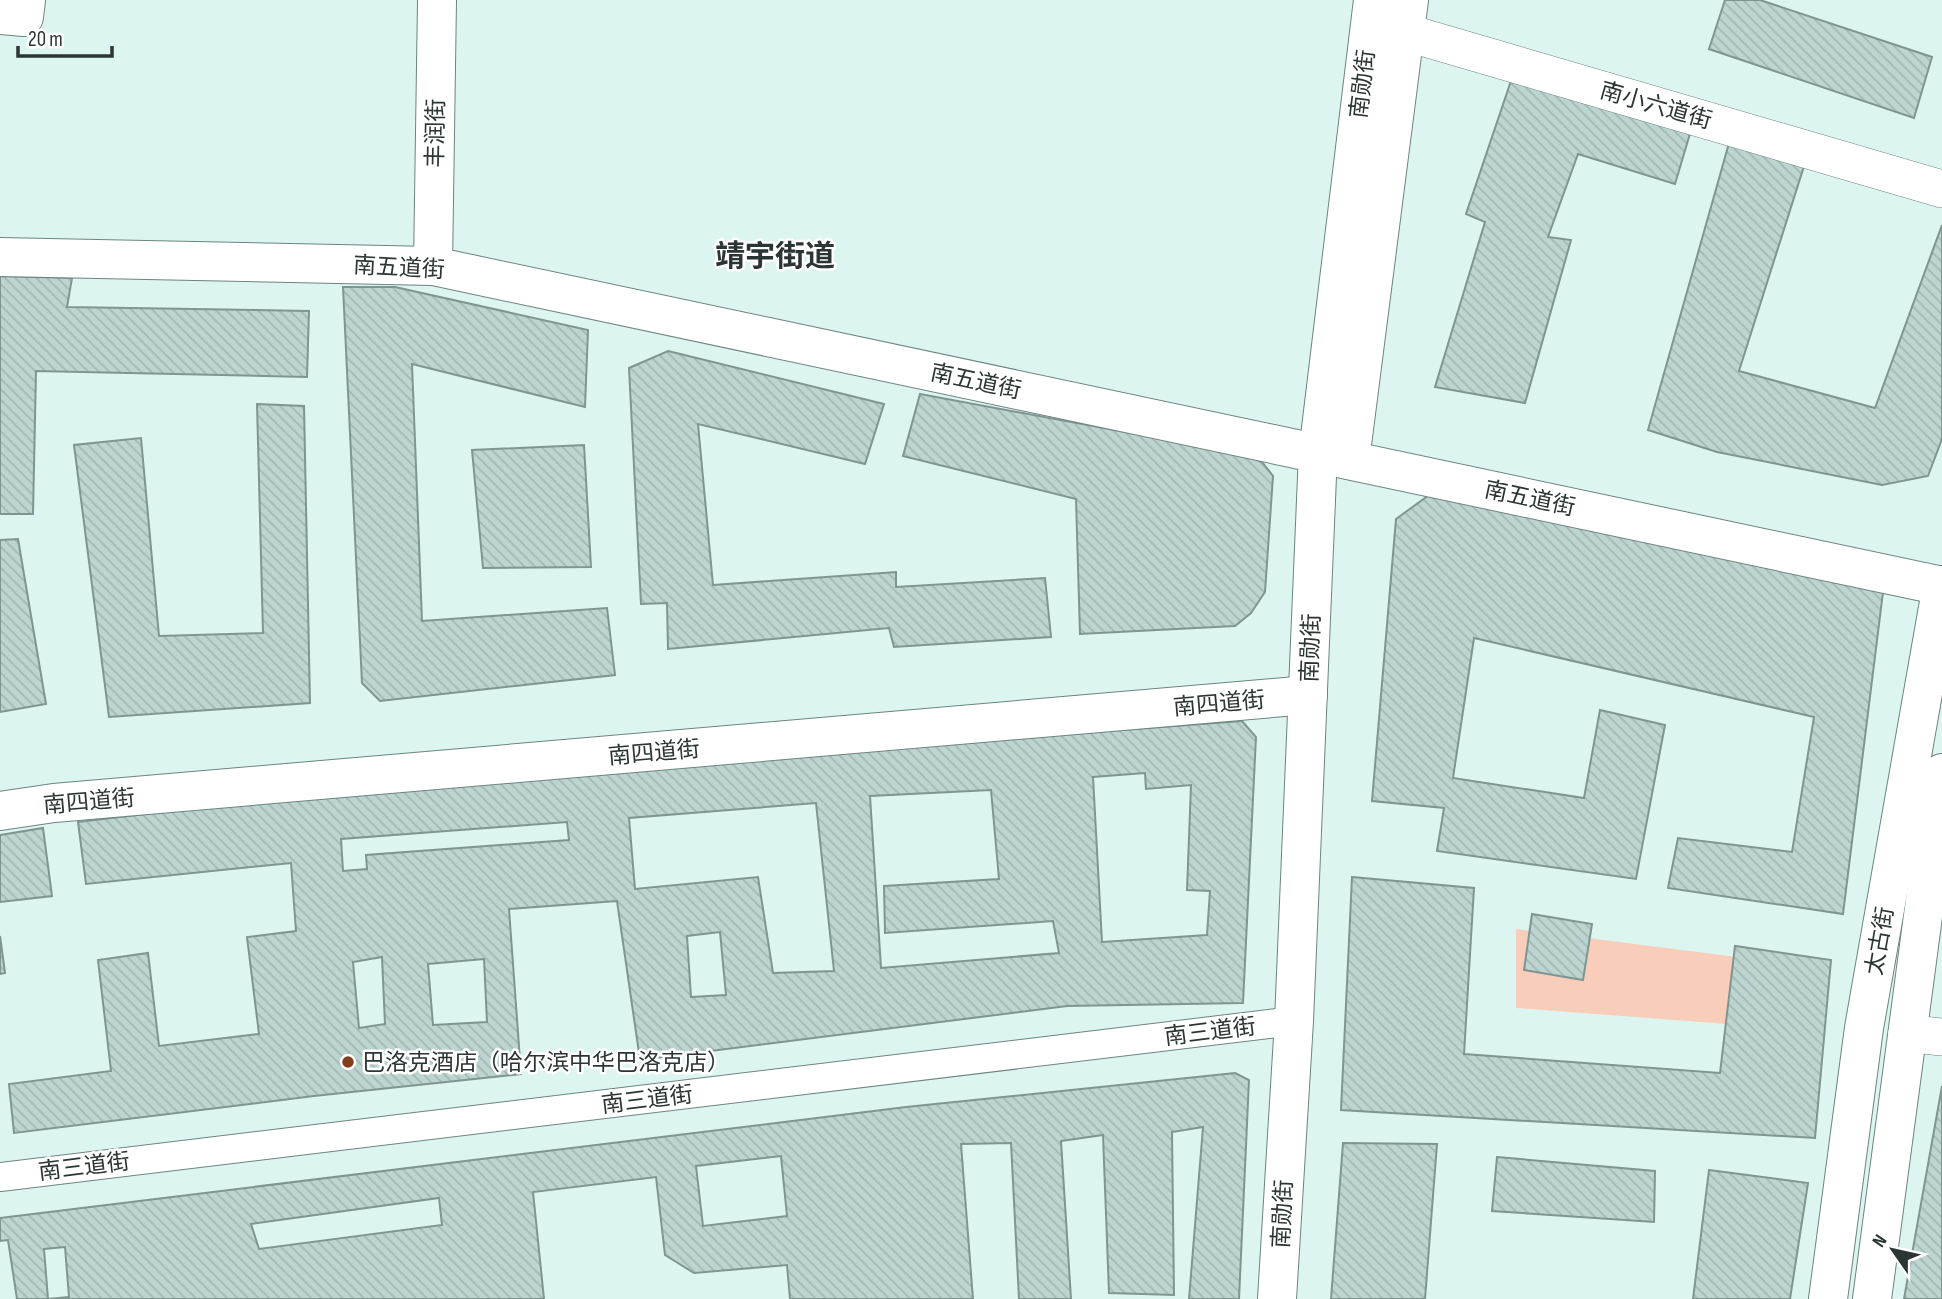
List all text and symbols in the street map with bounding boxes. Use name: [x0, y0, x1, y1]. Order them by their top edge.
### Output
scale bar: [18, 14, 112, 58]
text: 20 m: [28, 27, 63, 52]
street label: 南勋街: [1345, 48, 1381, 120]
street label: 南小六道街: [1597, 77, 1715, 135]
street label: 丰润街: [421, 98, 451, 168]
district label: 靖宇街道: [715, 239, 835, 275]
street label: 南五道街: [352, 252, 446, 284]
street label: 南五道街: [928, 359, 1024, 405]
street label: 南五道街: [1482, 476, 1578, 522]
street label: 南勋街: [1296, 613, 1326, 683]
street label: 南四道街: [1172, 686, 1266, 722]
street label: 南四道街: [607, 735, 701, 771]
street label: 南四道街: [42, 784, 136, 820]
street label: 太古街: [1860, 905, 1900, 978]
street label: 南三道街: [1163, 1012, 1257, 1051]
place label: 巴洛克酒店（哈尔滨中华巴洛克店）: [362, 1049, 730, 1077]
marker: 巴洛克酒店（哈尔滨中华巴洛克店）: [340, 1054, 356, 1070]
street label: 南三道街: [600, 1080, 694, 1119]
street label: 南三道街: [37, 1147, 131, 1186]
street label: 南勋街: [1267, 1179, 1299, 1249]
north arrow: [1858, 1215, 1928, 1285]
text: N: [1868, 1231, 1893, 1252]

